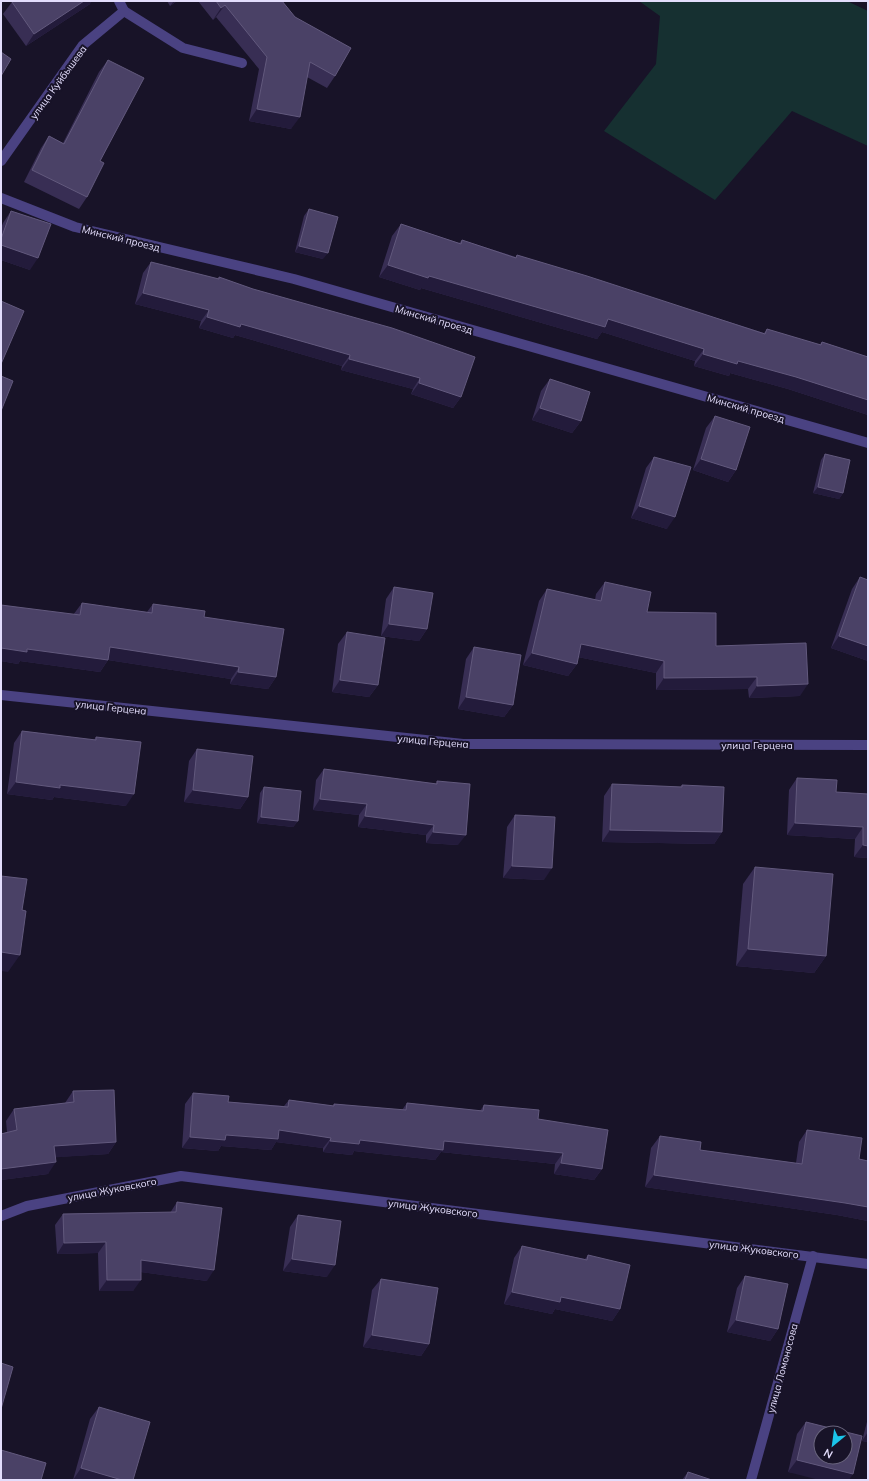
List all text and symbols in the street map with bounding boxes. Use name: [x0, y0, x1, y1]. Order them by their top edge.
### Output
street label: улица Куйбышева: [27, 43, 90, 122]
street label: Минский проезд: [80, 222, 161, 254]
street label: Минский проезд: [394, 302, 474, 337]
street label: Минский проезд: [706, 391, 786, 426]
street label: улица Герцена: [75, 697, 147, 718]
street label: улица Герцена: [397, 732, 469, 751]
street label: улица Герцена: [721, 739, 793, 752]
street label: улица Жуковского: [67, 1174, 158, 1204]
street label: улица Жуковского: [387, 1197, 479, 1220]
street label: улица Жуковского: [708, 1238, 800, 1261]
street label: улица Ломоносова: [764, 1322, 801, 1414]
north arrow: [813, 1425, 853, 1465]
text: N: [821, 1446, 835, 1462]

